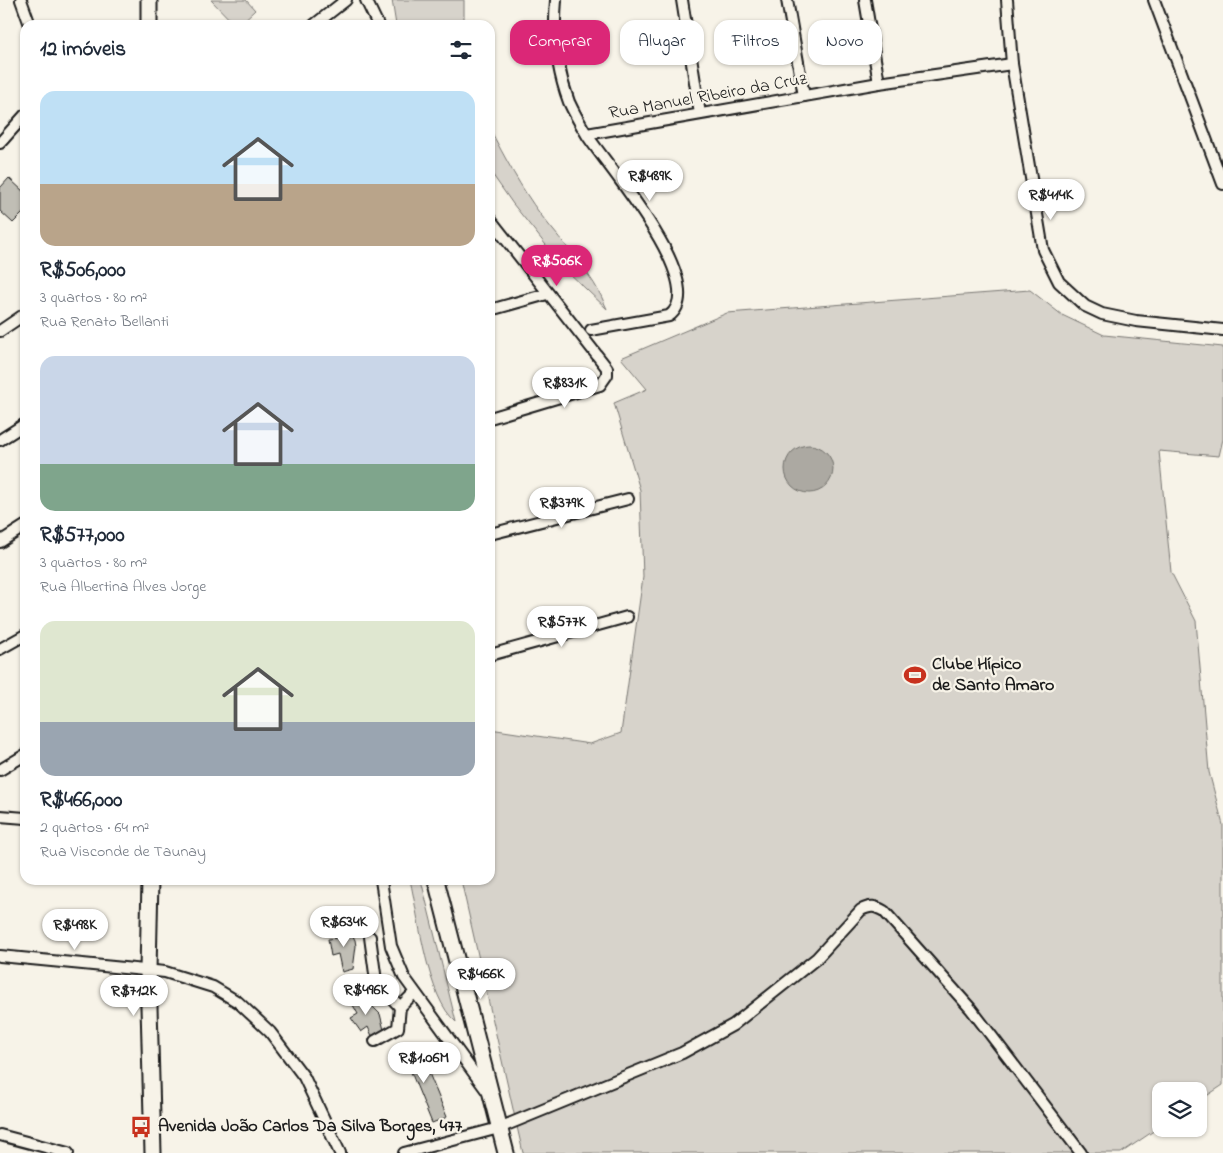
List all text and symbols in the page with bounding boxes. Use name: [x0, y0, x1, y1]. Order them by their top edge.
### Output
chip: Comprar: [510, 20, 610, 65]
chip: Alugar: [620, 20, 704, 65]
chip: Filtros: [714, 20, 798, 65]
chip: Novo: [808, 20, 882, 65]
text: 12 imóveis: [40, 35, 126, 65]
icon: filters: [447, 36, 475, 64]
street label: Rua Manuel Ribeiro da Cruz: [607, 67, 810, 127]
icon: home: [213, 124, 303, 214]
pin: R$489K: [609, 160, 691, 202]
text: R$489K: [628, 164, 672, 188]
pin: R$414K: [1010, 178, 1092, 221]
text: R$414K: [1029, 183, 1073, 207]
pin: R$506K: [516, 244, 598, 287]
text: R$506K: [532, 249, 582, 273]
text: R$506,000: [40, 256, 125, 286]
text: 3 quartos · 80 m²: [40, 286, 147, 310]
text: Rua Renato Bellanti: [40, 310, 169, 334]
pin: R$831K: [524, 366, 606, 409]
text: R$831K: [543, 371, 587, 395]
icon: home: [213, 389, 303, 479]
pin: R$379K: [521, 486, 603, 529]
text: R$379K: [540, 491, 584, 515]
text: R$577,000: [40, 521, 124, 551]
text: 3 quartos · 80 m²: [40, 551, 147, 575]
text: Rua Albertina Alves Jorge: [40, 575, 206, 599]
pin: R$577K: [521, 606, 603, 648]
text: R$577K: [538, 610, 586, 634]
place label: Clube Hípico de Santo Amaro: [932, 652, 1054, 699]
icon: home: [213, 654, 303, 744]
sports icon: Clube Hípico de Santo Amaro: [902, 662, 928, 688]
text: R$466,000: [40, 786, 122, 816]
text: 2 quartos · 64 m²: [40, 816, 149, 840]
text: Rua Visconde de Taunay: [40, 840, 206, 864]
pin: R$634K: [303, 906, 385, 948]
pin: R$498K: [34, 908, 116, 951]
text: R$634K: [321, 910, 367, 934]
text: R$498K: [53, 913, 97, 937]
pin: R$466K: [440, 958, 522, 1000]
text: R$466K: [458, 962, 504, 986]
pin: R$712K: [93, 974, 175, 1017]
pin: R$496K: [325, 974, 407, 1016]
text: R$496K: [344, 978, 388, 1002]
text: R$712K: [111, 979, 157, 1003]
pin: R$1.06M: [378, 1042, 470, 1084]
text: R$1.06M: [399, 1046, 449, 1070]
map controls: [1152, 1082, 1207, 1137]
button: layers: [1152, 1082, 1207, 1137]
bus stop icon: Avenida João Carlos Da Silva Borges, 477: [128, 1114, 154, 1140]
place label: Avenida João Carlos Da Silva Borges, 477: [158, 1114, 463, 1141]

